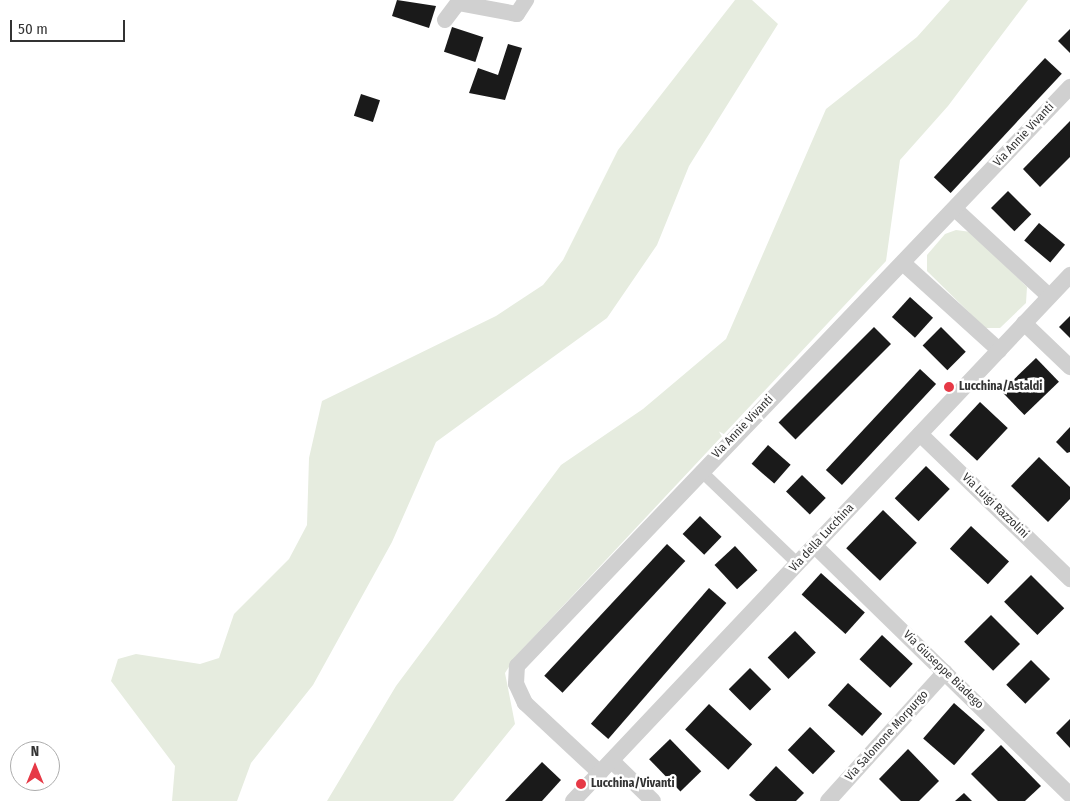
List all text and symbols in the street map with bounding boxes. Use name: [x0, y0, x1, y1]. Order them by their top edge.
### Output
scale bar: [12, 10, 128, 42]
text: 50 m: [18, 20, 48, 38]
street label: Via Annie Vivanti: [991, 100, 1057, 170]
place label: Lucchina/Astaldi: [959, 380, 1042, 394]
marker: Lucchina/Astaldi: [943, 381, 955, 393]
street label: Via Annie Vivanti: [709, 392, 777, 462]
street label: Via Luigi Razzolini: [959, 470, 1031, 542]
street label: Via della Lucchina: [787, 501, 857, 575]
street label: Via Giuseppe Biadego: [900, 628, 986, 712]
street label: Via Salomone Morpurgo: [842, 688, 932, 784]
north arrow: [10, 741, 60, 791]
text: N: [31, 743, 39, 760]
place label: Lucchina/Vivanti: [591, 777, 675, 791]
marker: Lucchina/Vivanti: [575, 778, 587, 790]

